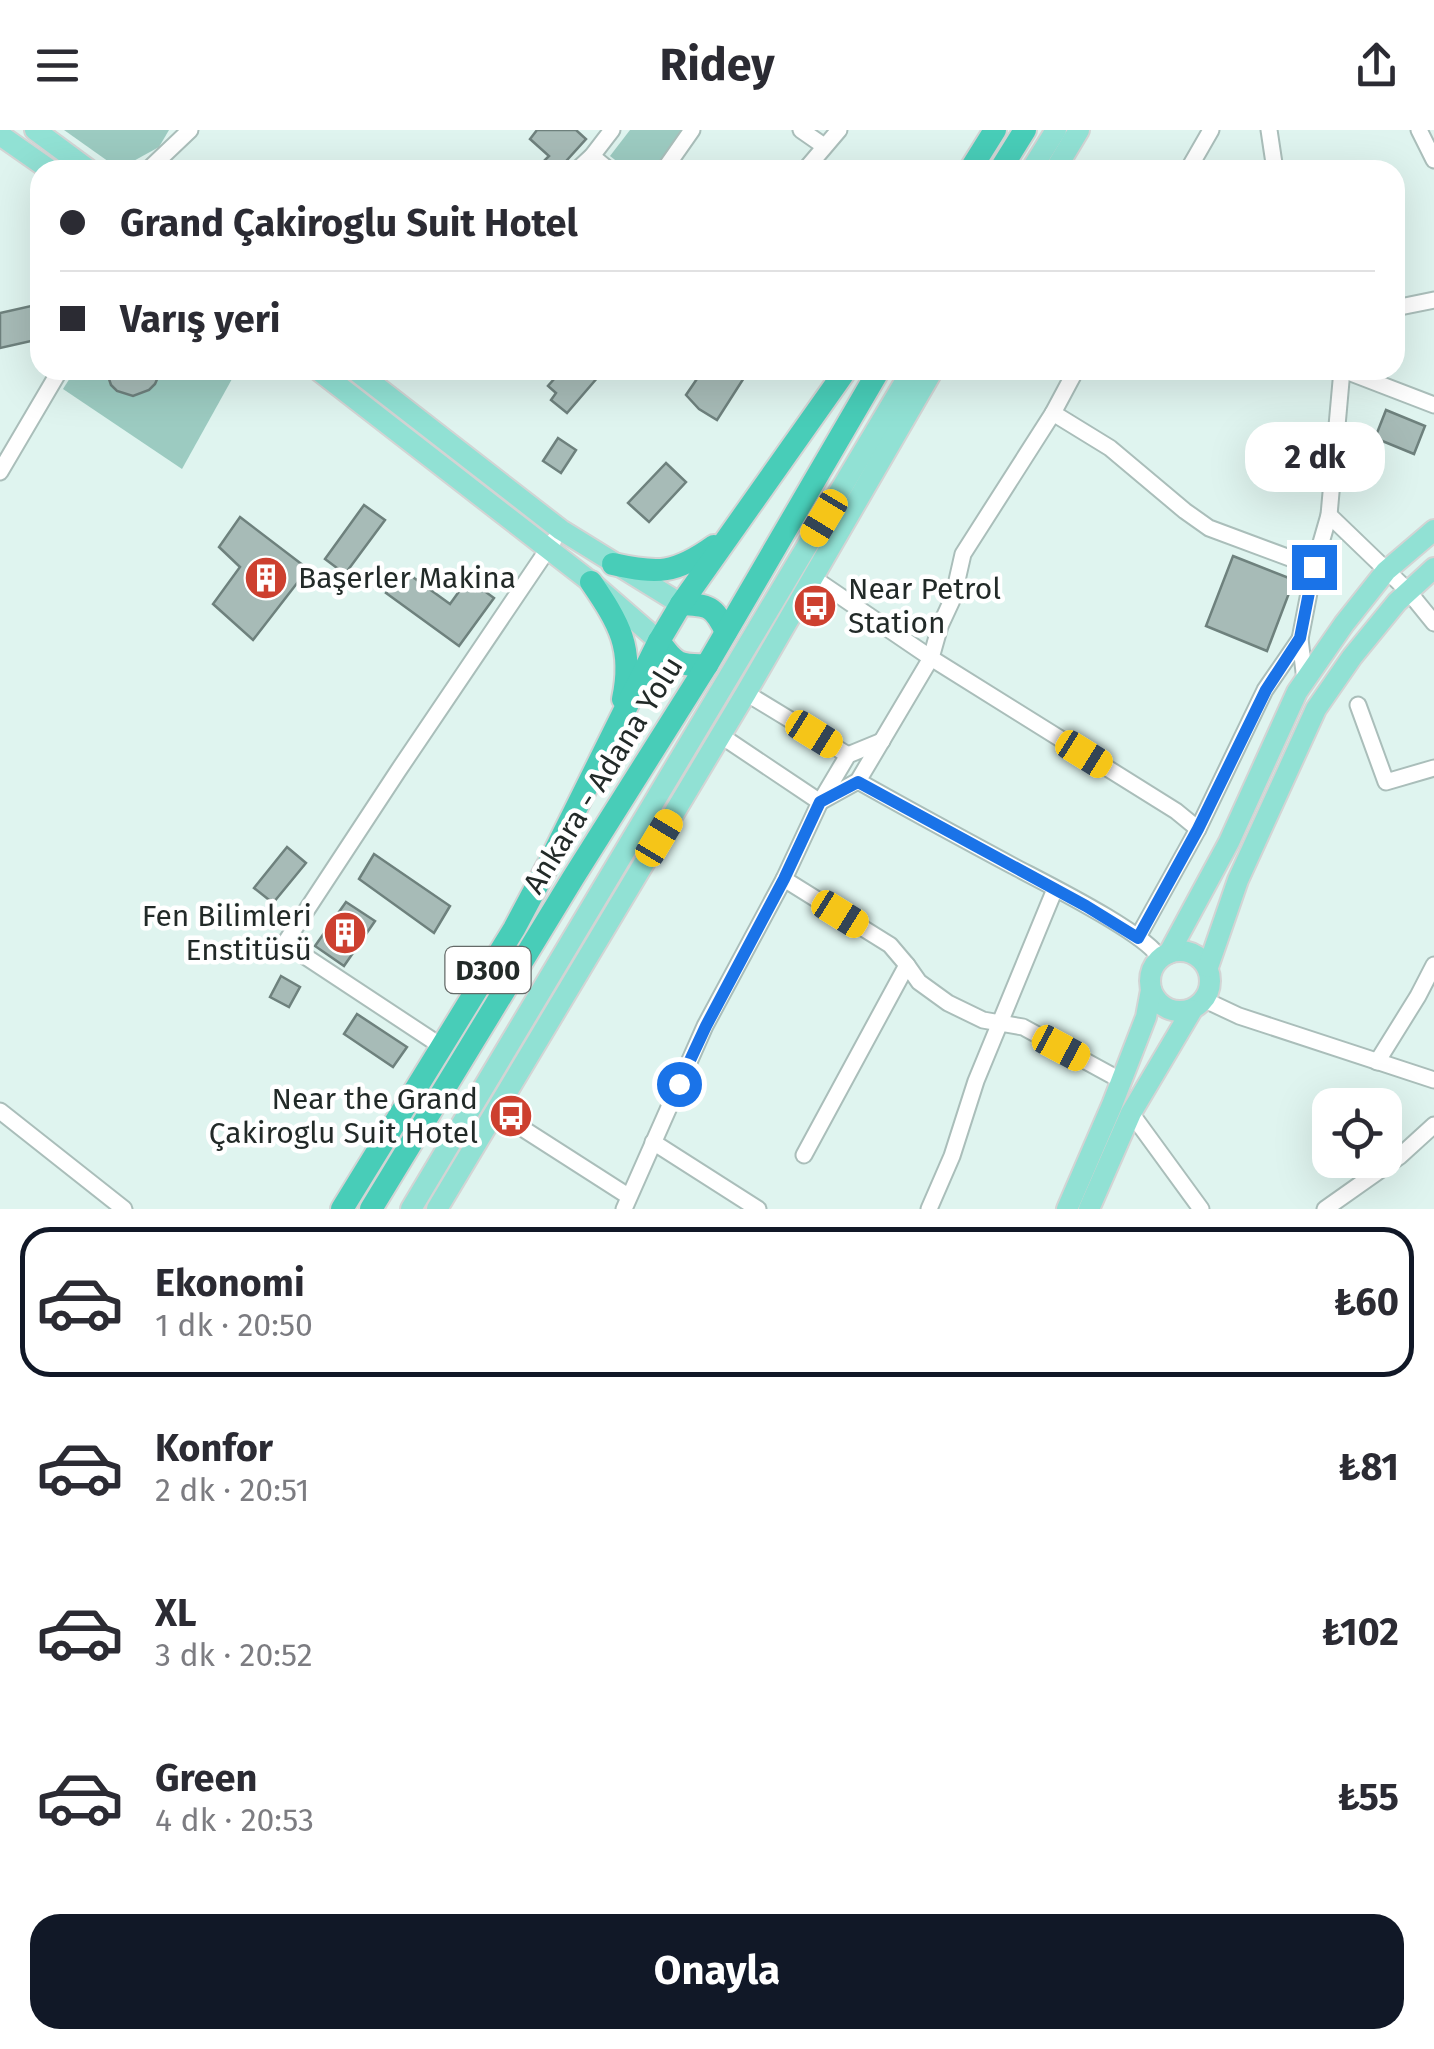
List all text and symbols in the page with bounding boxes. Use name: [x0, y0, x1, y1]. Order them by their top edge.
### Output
icon: menu: [30, 38, 85, 93]
text: Ridey: [659, 38, 775, 92]
icon: share: [1349, 38, 1404, 93]
text: Grand Çakiroglu Suit Hotel: [120, 200, 578, 246]
text: Varış yeri: [120, 296, 281, 342]
callout: 2 dk: [1244, 422, 1384, 492]
text: 2 dk: [1285, 438, 1346, 476]
car: [796, 485, 852, 551]
route end: [1292, 545, 1337, 590]
building icon: Başerler Makina: [243, 555, 289, 601]
place label: Başerler Makina: [298, 560, 516, 596]
place label: Near Petrol Station: [848, 571, 1001, 641]
bus stop icon: Near Petrol Station: [792, 583, 838, 629]
street label: Ankara - Adana Yolu: [515, 650, 691, 900]
car: [781, 705, 847, 763]
car: [1051, 725, 1117, 783]
car: [631, 805, 687, 871]
car: [807, 885, 873, 943]
place label: Fen Bilimleri Enstitüsü: [142, 898, 312, 968]
building icon: Fen Bilimleri Enstitüsü: [322, 910, 368, 956]
road number: D300: [446, 947, 530, 993]
car: [1027, 1021, 1095, 1075]
route start: [657, 1062, 702, 1107]
place label: Near the Grand Çakiroglu Suit Hotel: [209, 1081, 478, 1151]
map controls: [1312, 1088, 1402, 1178]
button: locate: [1312, 1088, 1402, 1178]
bus stop icon: Near the Grand Çakiroglu Suit Hotel: [488, 1093, 534, 1139]
icon: car: [35, 1257, 125, 1347]
text: Ekonomi: [155, 1260, 305, 1306]
text: ₺60: [1334, 1279, 1399, 1325]
text: 1 dk · 20:50: [155, 1306, 313, 1344]
icon: car: [35, 1422, 125, 1512]
text: Konfor: [155, 1425, 273, 1471]
text: ₺81: [1338, 1444, 1399, 1490]
text: 2 dk · 20:51: [155, 1471, 309, 1509]
icon: car: [35, 1587, 125, 1677]
text: XL: [155, 1590, 197, 1636]
text: ₺102: [1321, 1609, 1399, 1655]
text: 3 dk · 20:52: [155, 1636, 313, 1674]
icon: car: [35, 1752, 125, 1842]
text: Green: [155, 1755, 258, 1801]
text: ₺55: [1337, 1774, 1399, 1820]
text: 4 dk · 20:53: [155, 1801, 314, 1839]
button: Onayla: [30, 1914, 1404, 2029]

